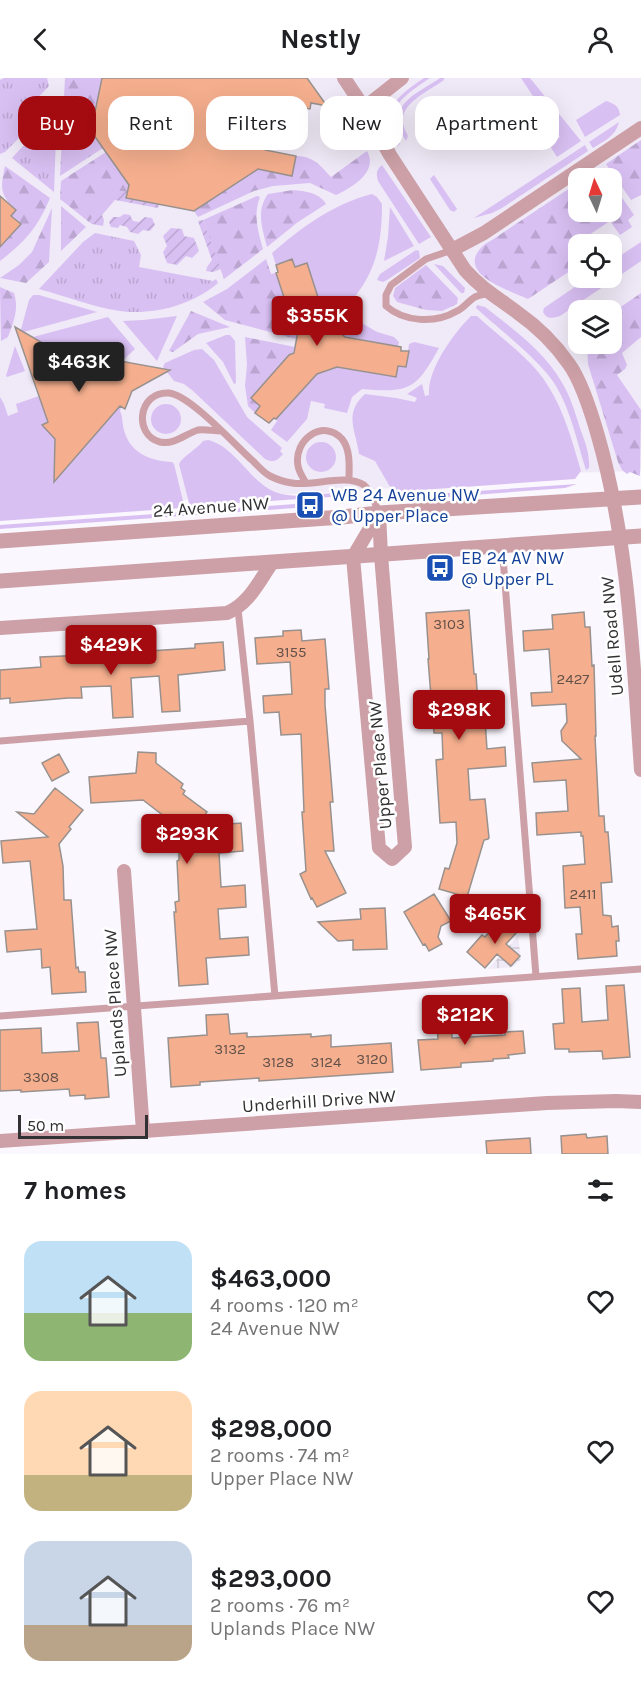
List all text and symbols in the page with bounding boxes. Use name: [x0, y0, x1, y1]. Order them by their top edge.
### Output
icon: back: [24, 23, 57, 56]
text: Nestly: [280, 23, 361, 55]
icon: person: [584, 23, 617, 56]
chip: Buy: [18, 96, 96, 150]
chip: Rent: [108, 96, 194, 150]
chip: Filters: [206, 96, 308, 150]
chip: New: [320, 96, 403, 150]
chip: Apartment: [415, 96, 559, 150]
north arrow: [568, 168, 622, 222]
map controls: [568, 168, 622, 354]
button: locate: [568, 234, 622, 288]
pin: $355K: [275, 296, 359, 347]
button: layers: [568, 300, 622, 354]
text: $355K: [286, 304, 348, 327]
pin: $463K: [37, 342, 121, 393]
text: $463K: [47, 350, 111, 373]
place label: WB 24 Avenue NW @ Upper Place: [331, 484, 479, 527]
bus stop icon: WB 24 Avenue NW @ Upper Place: [294, 489, 326, 521]
street label: 24 Avenue NW: [152, 492, 270, 522]
place label: EB 24 AV NW @ Upper PL: [461, 547, 564, 590]
bus stop icon: EB 24 AV NW @ Upper PL: [424, 552, 456, 584]
street label: Udell Road NW: [596, 575, 628, 697]
house number: 3103: [433, 615, 465, 633]
pin: $429K: [69, 625, 153, 676]
text: $429K: [79, 633, 143, 656]
house number: 3155: [276, 643, 306, 661]
house number: 2427: [557, 670, 589, 688]
pin: $298K: [417, 690, 501, 741]
text: $298K: [427, 698, 491, 721]
street label: Upper Place NW: [363, 700, 397, 830]
pin: $293K: [145, 814, 229, 865]
text: $293K: [155, 822, 219, 845]
house number: 2411: [570, 885, 597, 903]
pin: $465K: [453, 894, 537, 945]
text: $465K: [464, 902, 526, 925]
street label: Uplands Place NW: [99, 928, 131, 1078]
pin: $212K: [423, 995, 507, 1046]
text: $212K: [436, 1003, 494, 1026]
house number: 3132: [214, 1040, 246, 1058]
house number: 3120: [356, 1050, 388, 1068]
house number: 3128: [262, 1053, 294, 1071]
house number: 3124: [311, 1053, 342, 1071]
house number: 3308: [23, 1068, 59, 1086]
street label: Underhill Drive NW: [241, 1085, 397, 1117]
scale bar: [18, 1112, 148, 1140]
text: 50 m: [27, 1116, 64, 1135]
icon: filters: [584, 1174, 617, 1207]
text: 7 homes: [24, 1175, 127, 1206]
text: $463,000: [210, 1263, 331, 1294]
icon: home: [72, 1265, 144, 1337]
icon: heart: [584, 1285, 617, 1318]
text: 4 rooms · 120 m²: [210, 1294, 359, 1317]
text: 24 Avenue NW: [210, 1317, 340, 1340]
text: $298,000: [210, 1413, 332, 1444]
icon: home: [72, 1415, 144, 1487]
icon: heart: [584, 1435, 617, 1468]
text: 2 rooms · 74 m²: [210, 1444, 350, 1467]
text: Upper Place NW: [210, 1467, 353, 1490]
text: $293,000: [210, 1563, 332, 1594]
icon: home: [72, 1565, 144, 1637]
icon: heart: [584, 1585, 617, 1618]
text: 2 rooms · 76 m²: [210, 1594, 350, 1617]
text: Uplands Place NW: [210, 1617, 375, 1640]

